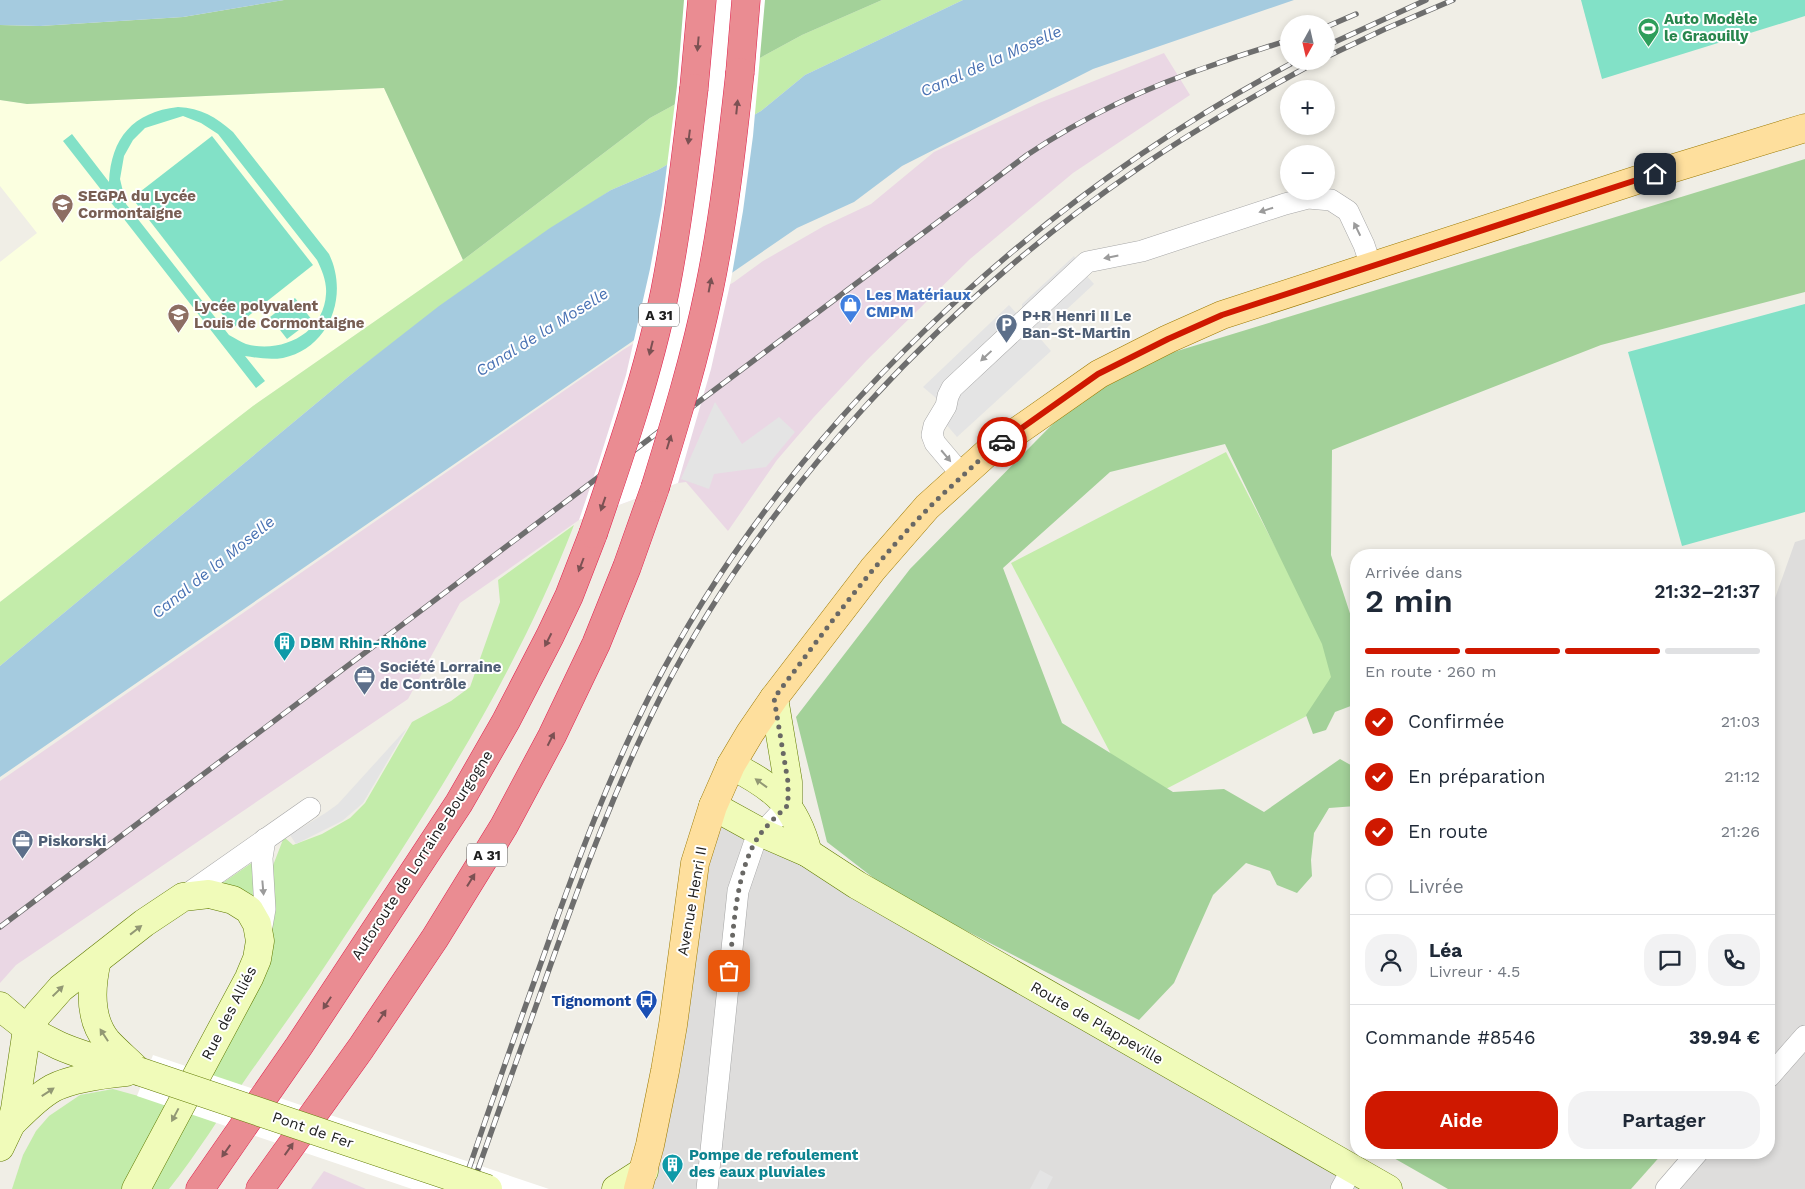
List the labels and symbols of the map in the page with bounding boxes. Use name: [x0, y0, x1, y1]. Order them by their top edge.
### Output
place label: Auto Modèle le Graouilly: [1664, 10, 1758, 45]
north arrow: [1280, 15, 1335, 70]
sports icon: Auto Modèle le Graouilly: [1636, 16, 1660, 47]
water label: Canal de la Moselle: [917, 21, 1065, 101]
one-way arrow: [694, 37, 702, 53]
one-way arrow: [733, 98, 741, 114]
one-way arrow: [685, 129, 693, 145]
pin: [1634, 153, 1676, 195]
place label: SEGPA du Lycée Cormontaigne: [78, 187, 196, 222]
school or university icon: SEGPA du Lycée Cormontaigne: [50, 193, 74, 224]
one-way arrow: [1259, 207, 1274, 214]
one-way arrow: [1352, 222, 1360, 236]
one-way arrow: [1103, 253, 1119, 261]
one-way arrow: [706, 277, 714, 292]
water label: Canal de la Moselle: [472, 284, 612, 380]
place label: Les Matériaux CMPM: [866, 286, 971, 321]
shop icon: Les Matériaux CMPM: [838, 292, 862, 323]
place label: Lycée polyvalent Louis de Cormontaigne: [194, 297, 365, 332]
school or university icon: Lycée polyvalent Louis de Cormontaigne: [166, 303, 190, 334]
road number: A 31: [639, 304, 679, 326]
place label: P+R Henri II Le Ban-St-Martin: [1022, 307, 1132, 342]
parking icon: P+R Henri II Le Ban-St-Martin: [994, 313, 1018, 344]
one-way arrow: [646, 341, 654, 356]
one-way arrow: [981, 350, 993, 362]
courier: [977, 417, 1027, 467]
one-way arrow: [666, 434, 674, 449]
one-way arrow: [941, 449, 952, 462]
one-way arrow: [599, 496, 606, 511]
water label: Canal de la Moselle: [148, 512, 278, 622]
one-way arrow: [577, 558, 585, 573]
building icon: DBM Rhin-Rhône: [272, 631, 296, 662]
one-way arrow: [544, 633, 552, 647]
place label: DBM Rhin-Rhône: [300, 634, 427, 652]
place label: Société Lorraine de Contrôle: [380, 658, 502, 693]
office icon: Société Lorraine de Contrôle: [352, 664, 376, 695]
one-way arrow: [547, 731, 555, 746]
street label: Autoroute de Lorraine-Bourgogne: [347, 747, 497, 963]
one-way arrow: [754, 778, 768, 788]
office icon: Piskorski: [10, 829, 34, 860]
place label: Piskorski: [38, 832, 106, 850]
road number: A 31: [467, 844, 507, 866]
street label: Avenue Henri II: [673, 845, 711, 957]
one-way arrow: [466, 874, 475, 887]
one-way arrow: [260, 880, 268, 896]
one-way arrow: [129, 924, 142, 935]
pin: [708, 950, 750, 992]
street label: Rue des Alliés: [198, 963, 260, 1063]
street label: Route de Plappeville: [1027, 978, 1167, 1068]
one-way arrow: [52, 986, 64, 998]
bus stop icon: Tignomont: [635, 989, 659, 1020]
place label: Tignomont: [551, 992, 631, 1010]
one-way arrow: [322, 996, 332, 1010]
one-way arrow: [377, 1009, 387, 1023]
one-way arrow: [100, 1029, 109, 1042]
one-way arrow: [41, 1088, 54, 1097]
one-way arrow: [171, 1108, 180, 1122]
street label: Pont de Fer: [270, 1108, 356, 1152]
one-way arrow: [284, 1142, 294, 1156]
one-way arrow: [221, 1145, 231, 1158]
place label: Pompe de refoulement des eaux pluviales: [689, 1146, 859, 1181]
building icon: Pompe de refoulement des eaux pluviales: [661, 1152, 685, 1183]

